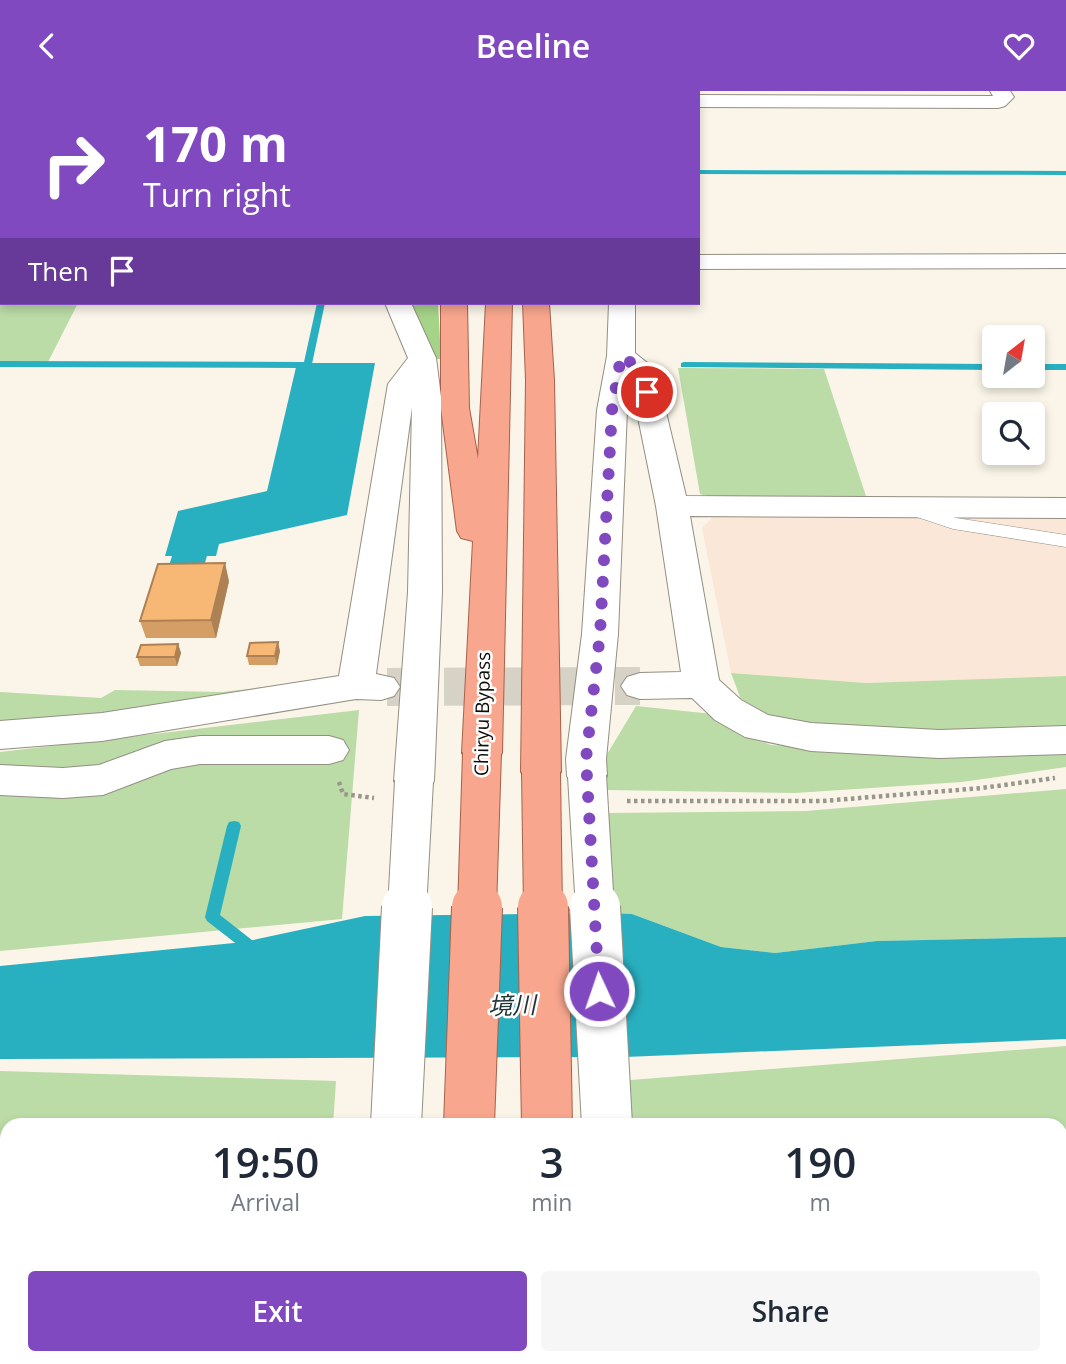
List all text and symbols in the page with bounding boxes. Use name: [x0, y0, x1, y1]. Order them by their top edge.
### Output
text: Beeline: [476, 24, 590, 67]
icon: back: [28, 27, 66, 65]
icon: heart: [1000, 27, 1038, 65]
text: 170 m: [143, 110, 288, 176]
icon: right: [28, 119, 119, 210]
text: Turn right: [143, 173, 291, 216]
icon: arrive: [103, 252, 141, 290]
text: Then: [28, 253, 89, 289]
north arrow: [982, 325, 1045, 389]
map controls: [982, 325, 1045, 465]
pin: [617, 362, 677, 422]
icon: arrive: [628, 373, 666, 411]
button: search: [982, 402, 1045, 465]
street label: Chiryu Bypass: [468, 652, 496, 776]
position arrow: [562, 954, 636, 1028]
water label: 境川: [487, 987, 540, 1022]
text: 19:50: [212, 1133, 319, 1190]
text: 3: [540, 1133, 564, 1190]
text: 190: [784, 1133, 856, 1190]
text: Arrival: [231, 1186, 300, 1218]
text: min: [531, 1186, 572, 1218]
text: m: [810, 1186, 831, 1218]
button: Exit: [28, 1271, 527, 1351]
button: Share: [541, 1271, 1040, 1351]

